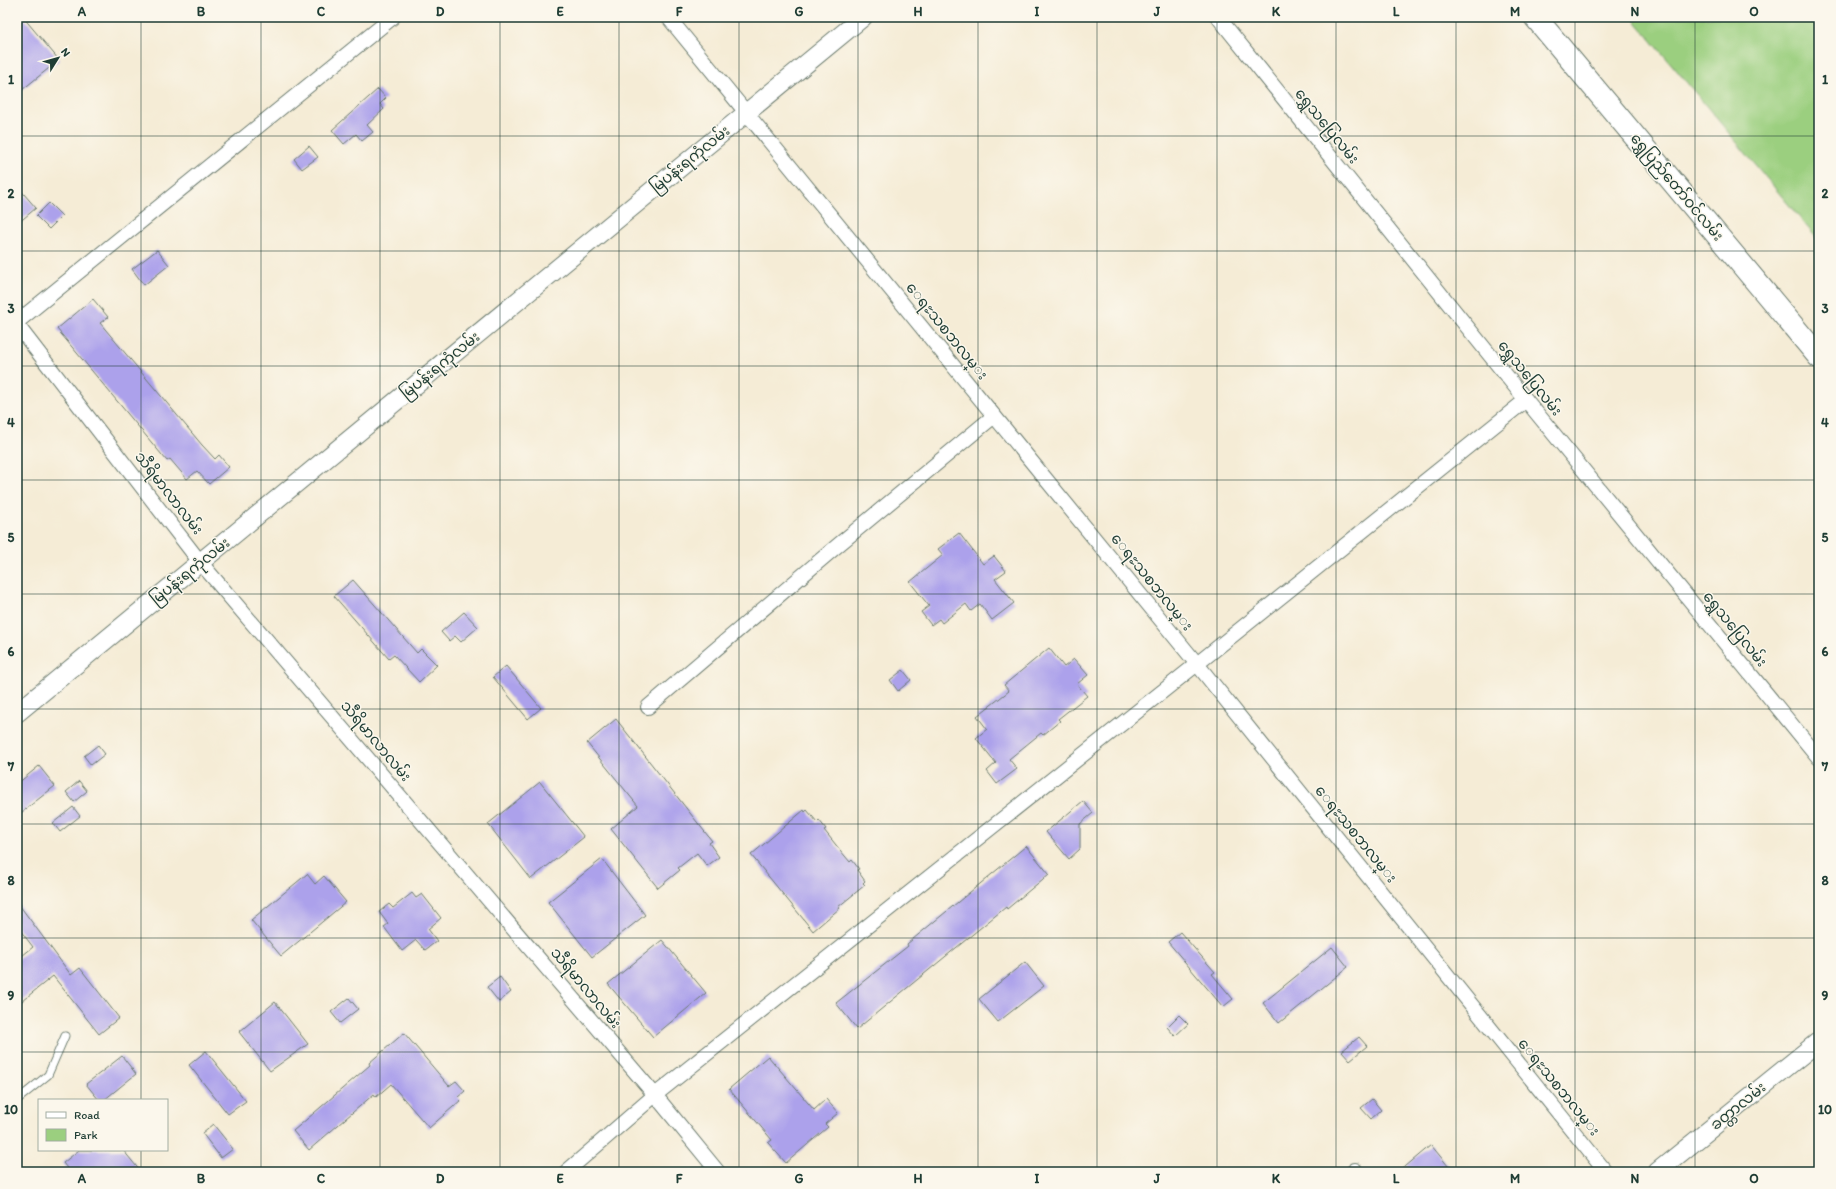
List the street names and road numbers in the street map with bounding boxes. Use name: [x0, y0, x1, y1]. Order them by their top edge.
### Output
street label: ရွှေသပြေလမ်း: [1289, 84, 1364, 169]
street label: မြပန်းရကုံလမ်း: [646, 121, 735, 199]
street label: ရွှေပြည်တော်ဝင်လမ်း: [1624, 129, 1728, 246]
street label: ေရႊသစၥာလမ္း: [900, 279, 992, 385]
street label: မြပန်းရကုံလမ်း: [396, 327, 485, 405]
street label: ရွှေသပြေလမ်း: [1492, 336, 1567, 421]
street label: သီရိမာလာလမ်း: [129, 447, 208, 540]
street label: ေရႊသစၥာလမ္း: [1105, 530, 1197, 636]
street label: မြပန်းရကုံလမ်း: [146, 533, 235, 611]
street label: ရွှေသပြေလမ်း: [1697, 587, 1772, 672]
street label: သီရိမာလာလမ်း: [335, 696, 416, 787]
street label: ေရႊသစၥာလမ္း: [1309, 782, 1401, 888]
street label: သီရိမာလာလမ်း: [545, 943, 626, 1034]
street label: ေရႊသစၥာလမ္း: [1512, 1035, 1604, 1141]
street label: ခတ္တာလမ်း: [1706, 1077, 1771, 1136]

